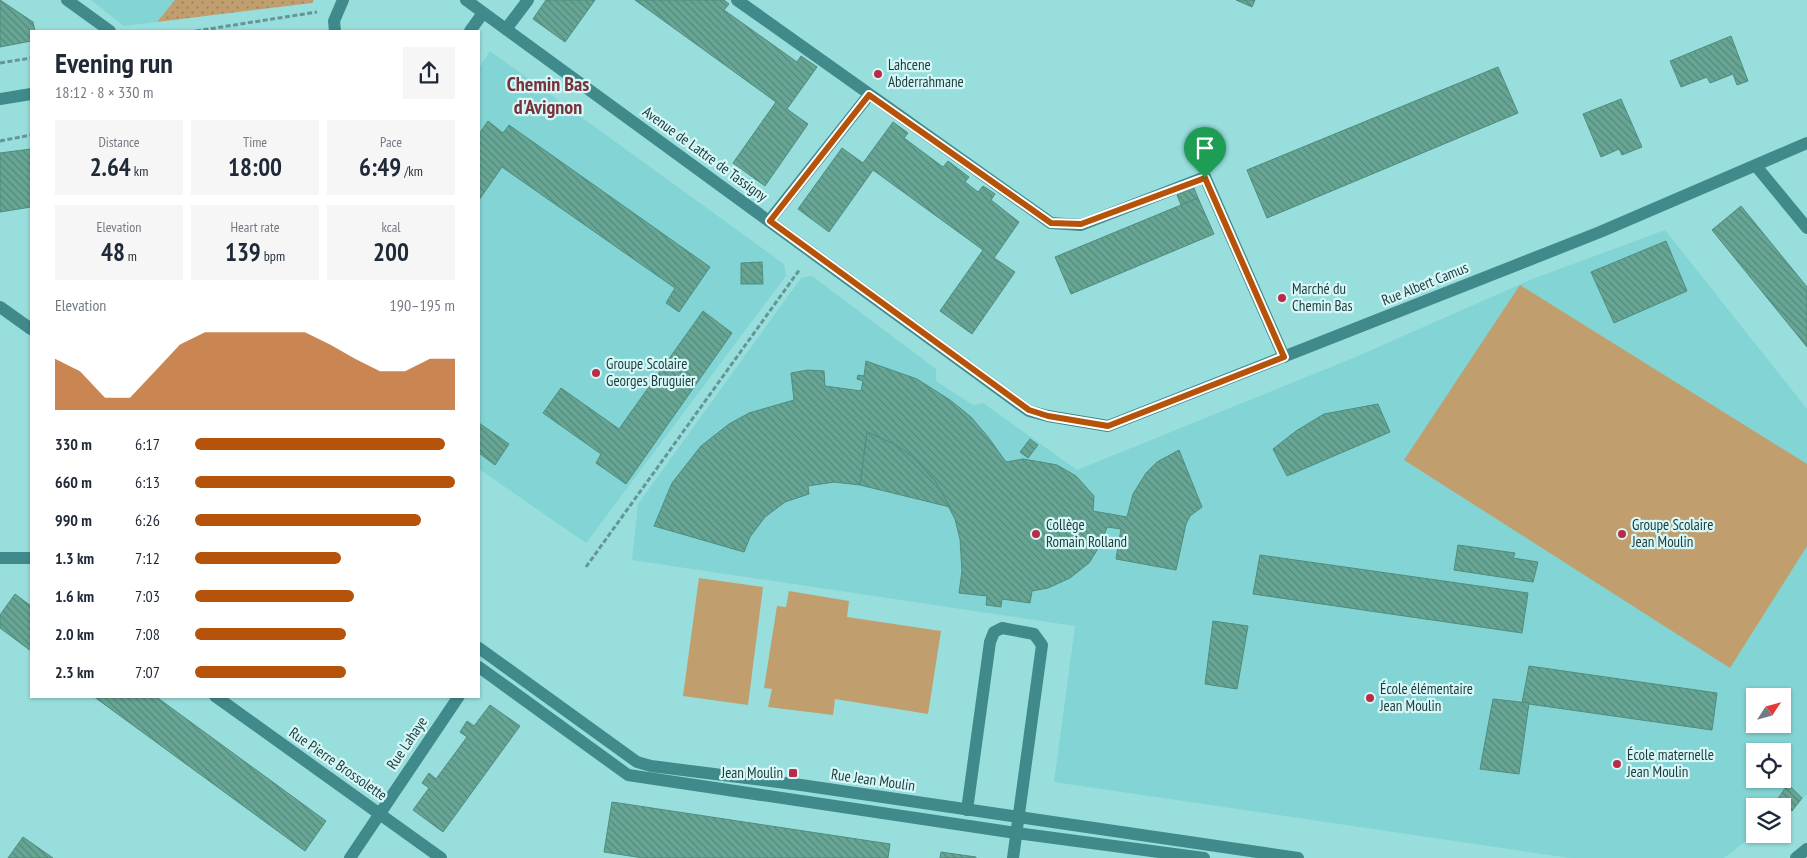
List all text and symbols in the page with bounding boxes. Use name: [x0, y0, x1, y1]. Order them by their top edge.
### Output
text: Evening run: [55, 44, 173, 81]
button: share: [403, 47, 455, 99]
place label: Lahcene Abderrahmane: [888, 55, 964, 91]
marker: Lahcene Abderrahmane: [872, 68, 884, 80]
district label: Chemin Bas d'Avignon: [507, 71, 589, 120]
text: 18:12 · 8 × 330 m: [55, 82, 153, 102]
street label: Avenue de Lattre de Tassigny: [639, 102, 772, 206]
pin: [1184, 127, 1226, 178]
text: Distance: [98, 133, 140, 151]
text: Time: [243, 133, 267, 151]
text: Pace: [380, 133, 402, 151]
icon: arrive: [1191, 134, 1219, 162]
text: 2.64: [90, 151, 131, 183]
text: 18:00: [228, 151, 282, 183]
text: 6:49: [359, 151, 401, 183]
text: km: [131, 162, 148, 180]
text: /km: [401, 162, 423, 180]
text: Elevation: [97, 218, 141, 236]
text: Heart rate: [231, 218, 279, 236]
text: kcal: [381, 218, 401, 236]
text: 48: [101, 236, 125, 268]
text: 139: [225, 236, 261, 268]
text: 200: [373, 236, 409, 268]
text: m: [125, 247, 137, 265]
text: bpm: [261, 247, 285, 265]
street label: Rue Albert Camus: [1379, 258, 1471, 310]
place label: Marché du Chemin Bas: [1292, 279, 1353, 315]
marker: Marché du Chemin Bas: [1276, 292, 1288, 304]
text: Elevation: [55, 295, 106, 315]
text: 190–195 m: [390, 295, 455, 315]
place label: Groupe Scolaire Georges Bruguier: [606, 354, 696, 390]
marker: Groupe Scolaire Georges Bruguier: [590, 367, 602, 379]
text: 330 m: [55, 434, 92, 454]
text: 6:17: [135, 434, 160, 454]
text: 660 m: [55, 472, 92, 492]
text: 6:13: [135, 472, 160, 492]
text: 990 m: [55, 510, 92, 530]
text: 6:26: [135, 510, 160, 530]
place label: Collège Romain Rolland: [1046, 515, 1127, 551]
place label: Groupe Scolaire Jean Moulin: [1631, 515, 1713, 551]
marker: Collège Romain Rolland: [1030, 528, 1042, 540]
marker: Groupe Scolaire Jean Moulin: [1616, 528, 1628, 540]
text: 1.3 km: [55, 548, 94, 568]
text: 7:12: [135, 548, 160, 568]
text: 1.6 km: [55, 586, 94, 606]
text: 7:03: [135, 586, 160, 606]
text: 2.0 km: [55, 624, 94, 644]
text: 7:08: [135, 624, 160, 644]
text: 2.3 km: [55, 662, 94, 682]
text: 7:07: [135, 662, 160, 682]
place label: École élémentaire Jean Moulin: [1379, 679, 1473, 715]
north arrow: [1746, 688, 1791, 732]
map controls: [1746, 688, 1791, 843]
marker: École élémentaire Jean Moulin: [1364, 692, 1376, 704]
street label: Rue Lahaye: [382, 713, 431, 773]
street label: Rue Pierre Brossolette: [286, 723, 391, 804]
button: locate: [1746, 743, 1791, 788]
place label: École maternelle Jean Moulin: [1626, 745, 1714, 781]
marker: École maternelle Jean Moulin: [1611, 758, 1623, 770]
place label: Jean Moulin: [721, 763, 783, 782]
street label: Rue Jean Moulin: [830, 764, 916, 795]
marker: Jean Moulin: [787, 767, 799, 779]
button: layers: [1746, 798, 1791, 843]

